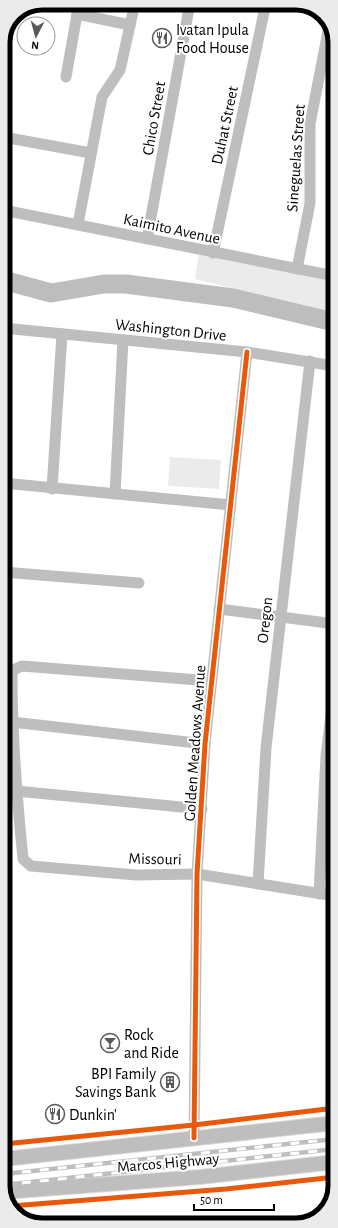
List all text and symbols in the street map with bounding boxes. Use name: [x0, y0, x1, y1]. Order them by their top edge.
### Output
north arrow: [16, 16, 56, 56]
place label: Ivatan Ipula Food House: [176, 22, 249, 56]
restaurant icon: Ivatan Ipula Food House: [151, 27, 173, 49]
text: N: [31, 40, 39, 51]
street label: Chico Street: [140, 80, 168, 156]
street label: Duhat Street: [209, 85, 241, 166]
street label: Sineguelas Street: [284, 104, 308, 212]
street label: Kaimito Avenue: [122, 211, 222, 247]
street label: Washington Drive: [114, 316, 227, 344]
street label: Oregon: [255, 596, 275, 644]
street label: Golden Meadows Avenue: [182, 664, 208, 822]
street label: Missouri: [128, 851, 182, 867]
place label: Rock and Ride: [124, 1027, 179, 1061]
bar icon: Rock and Ride: [99, 1032, 121, 1054]
place label: BPI Family Savings Bank: [75, 1066, 157, 1100]
building icon: BPI Family Savings Bank: [159, 1071, 181, 1093]
restaurant icon: Dunkin': [44, 1103, 66, 1125]
place label: Dunkin': [69, 1107, 117, 1123]
street label: Marcos Highway: [116, 1151, 220, 1176]
scale bar: [194, 1186, 274, 1212]
text: 50 m: [200, 1194, 223, 1206]

